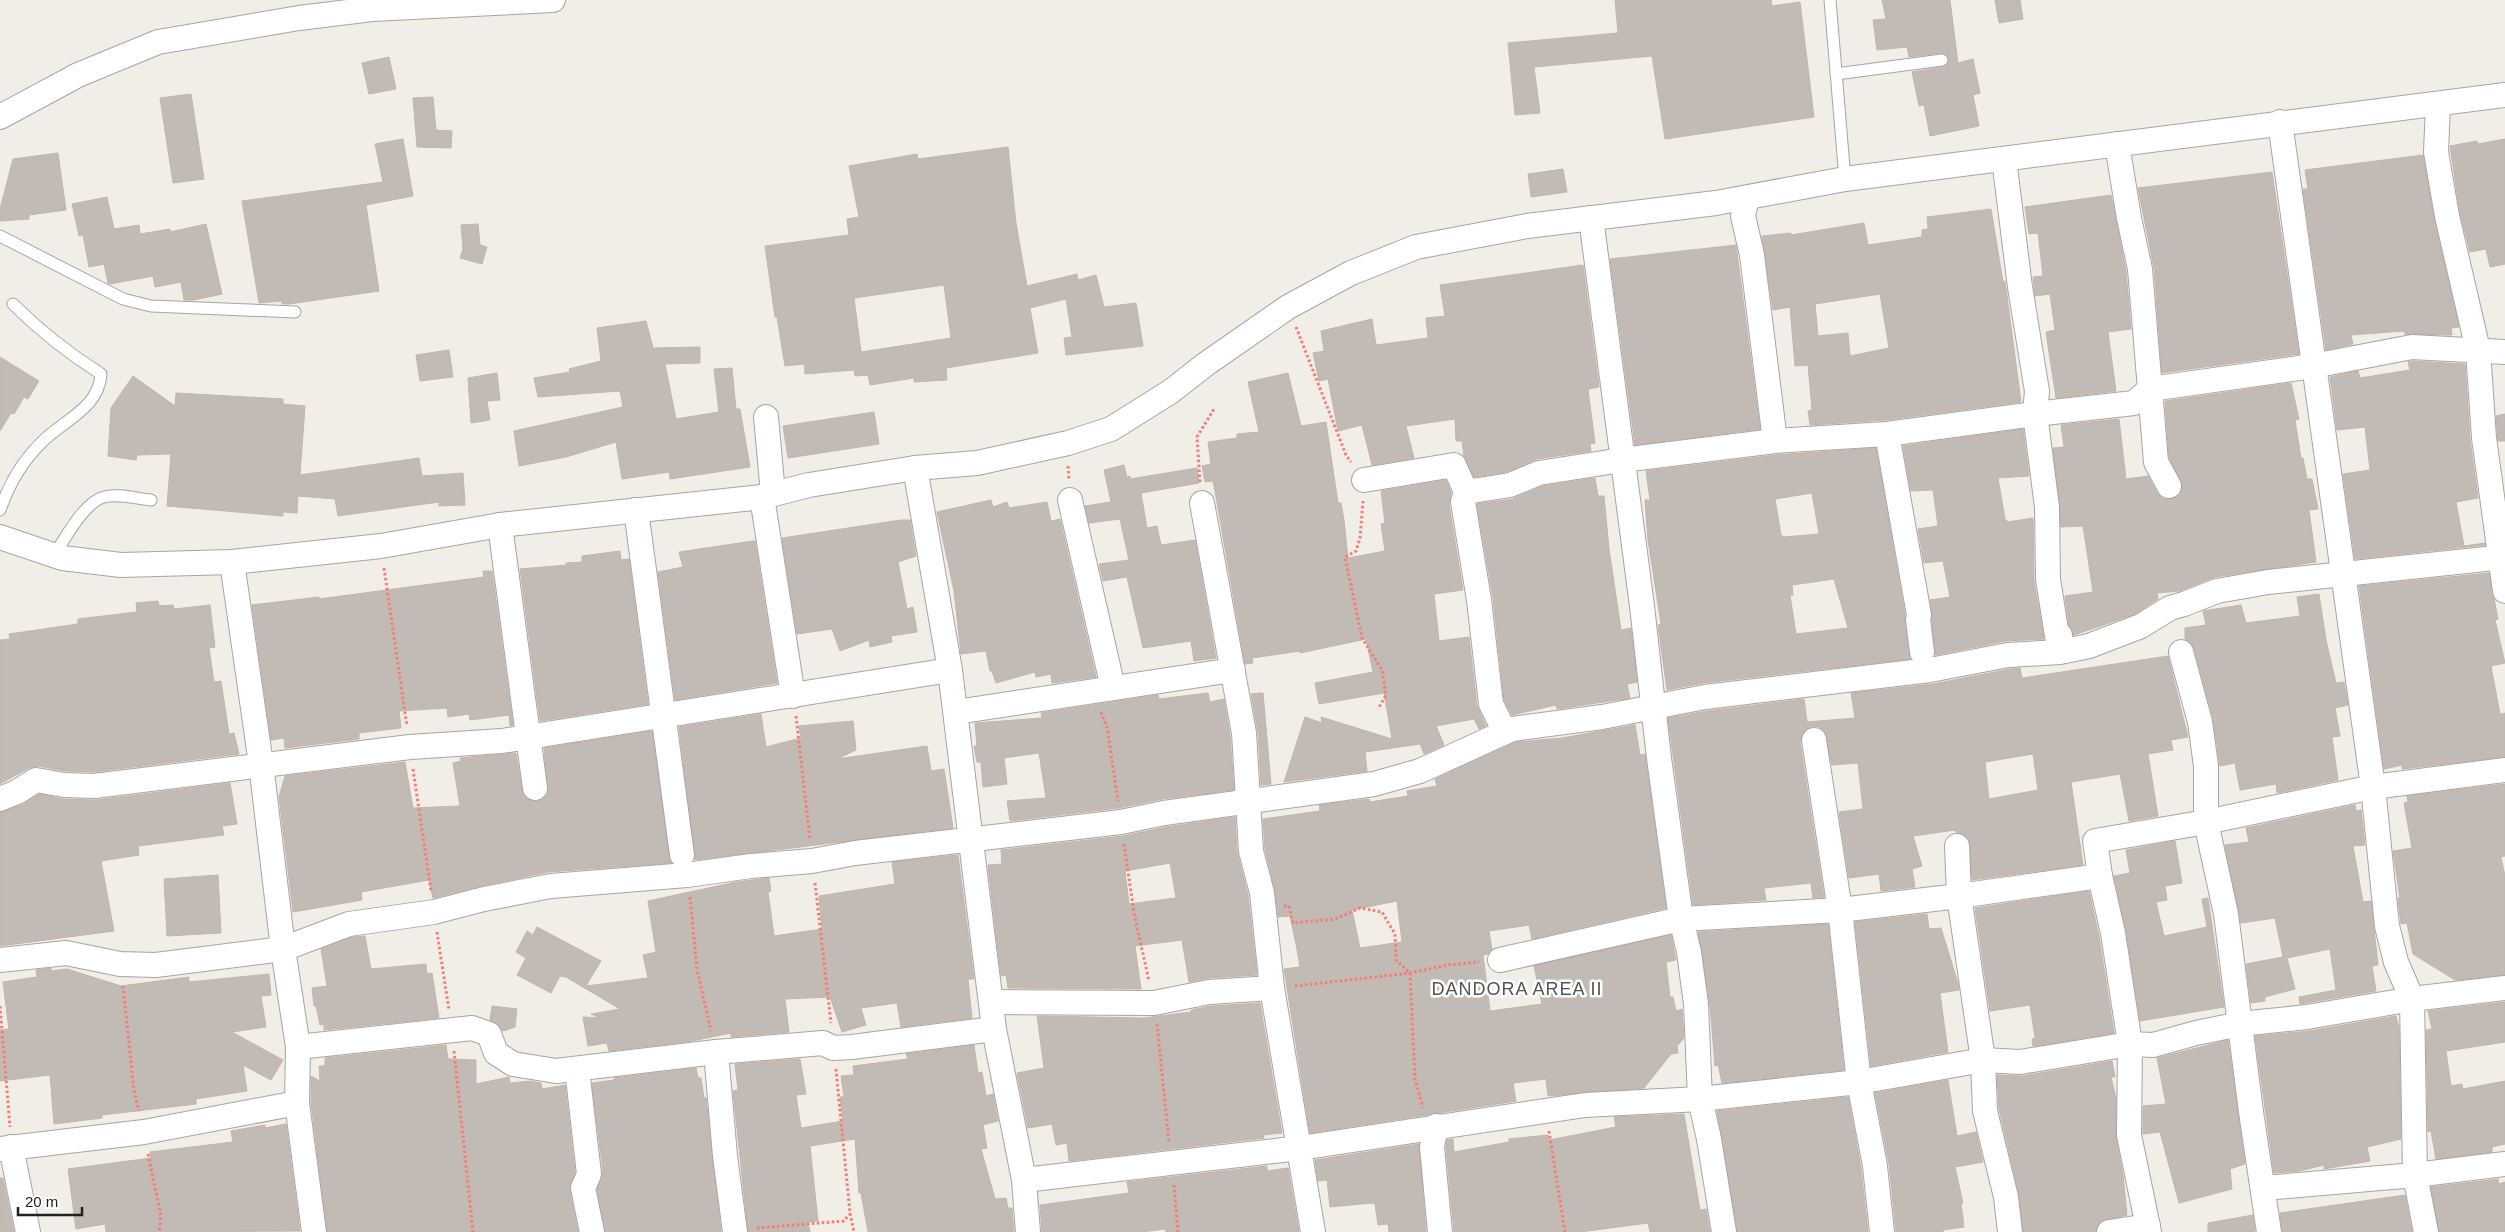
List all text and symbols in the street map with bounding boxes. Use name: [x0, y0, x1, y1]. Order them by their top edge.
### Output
district label: DANDORA AREA II: [1431, 979, 1603, 999]
scale bar: [18, 1184, 81, 1216]
text: 20 m: [25, 1193, 58, 1210]

